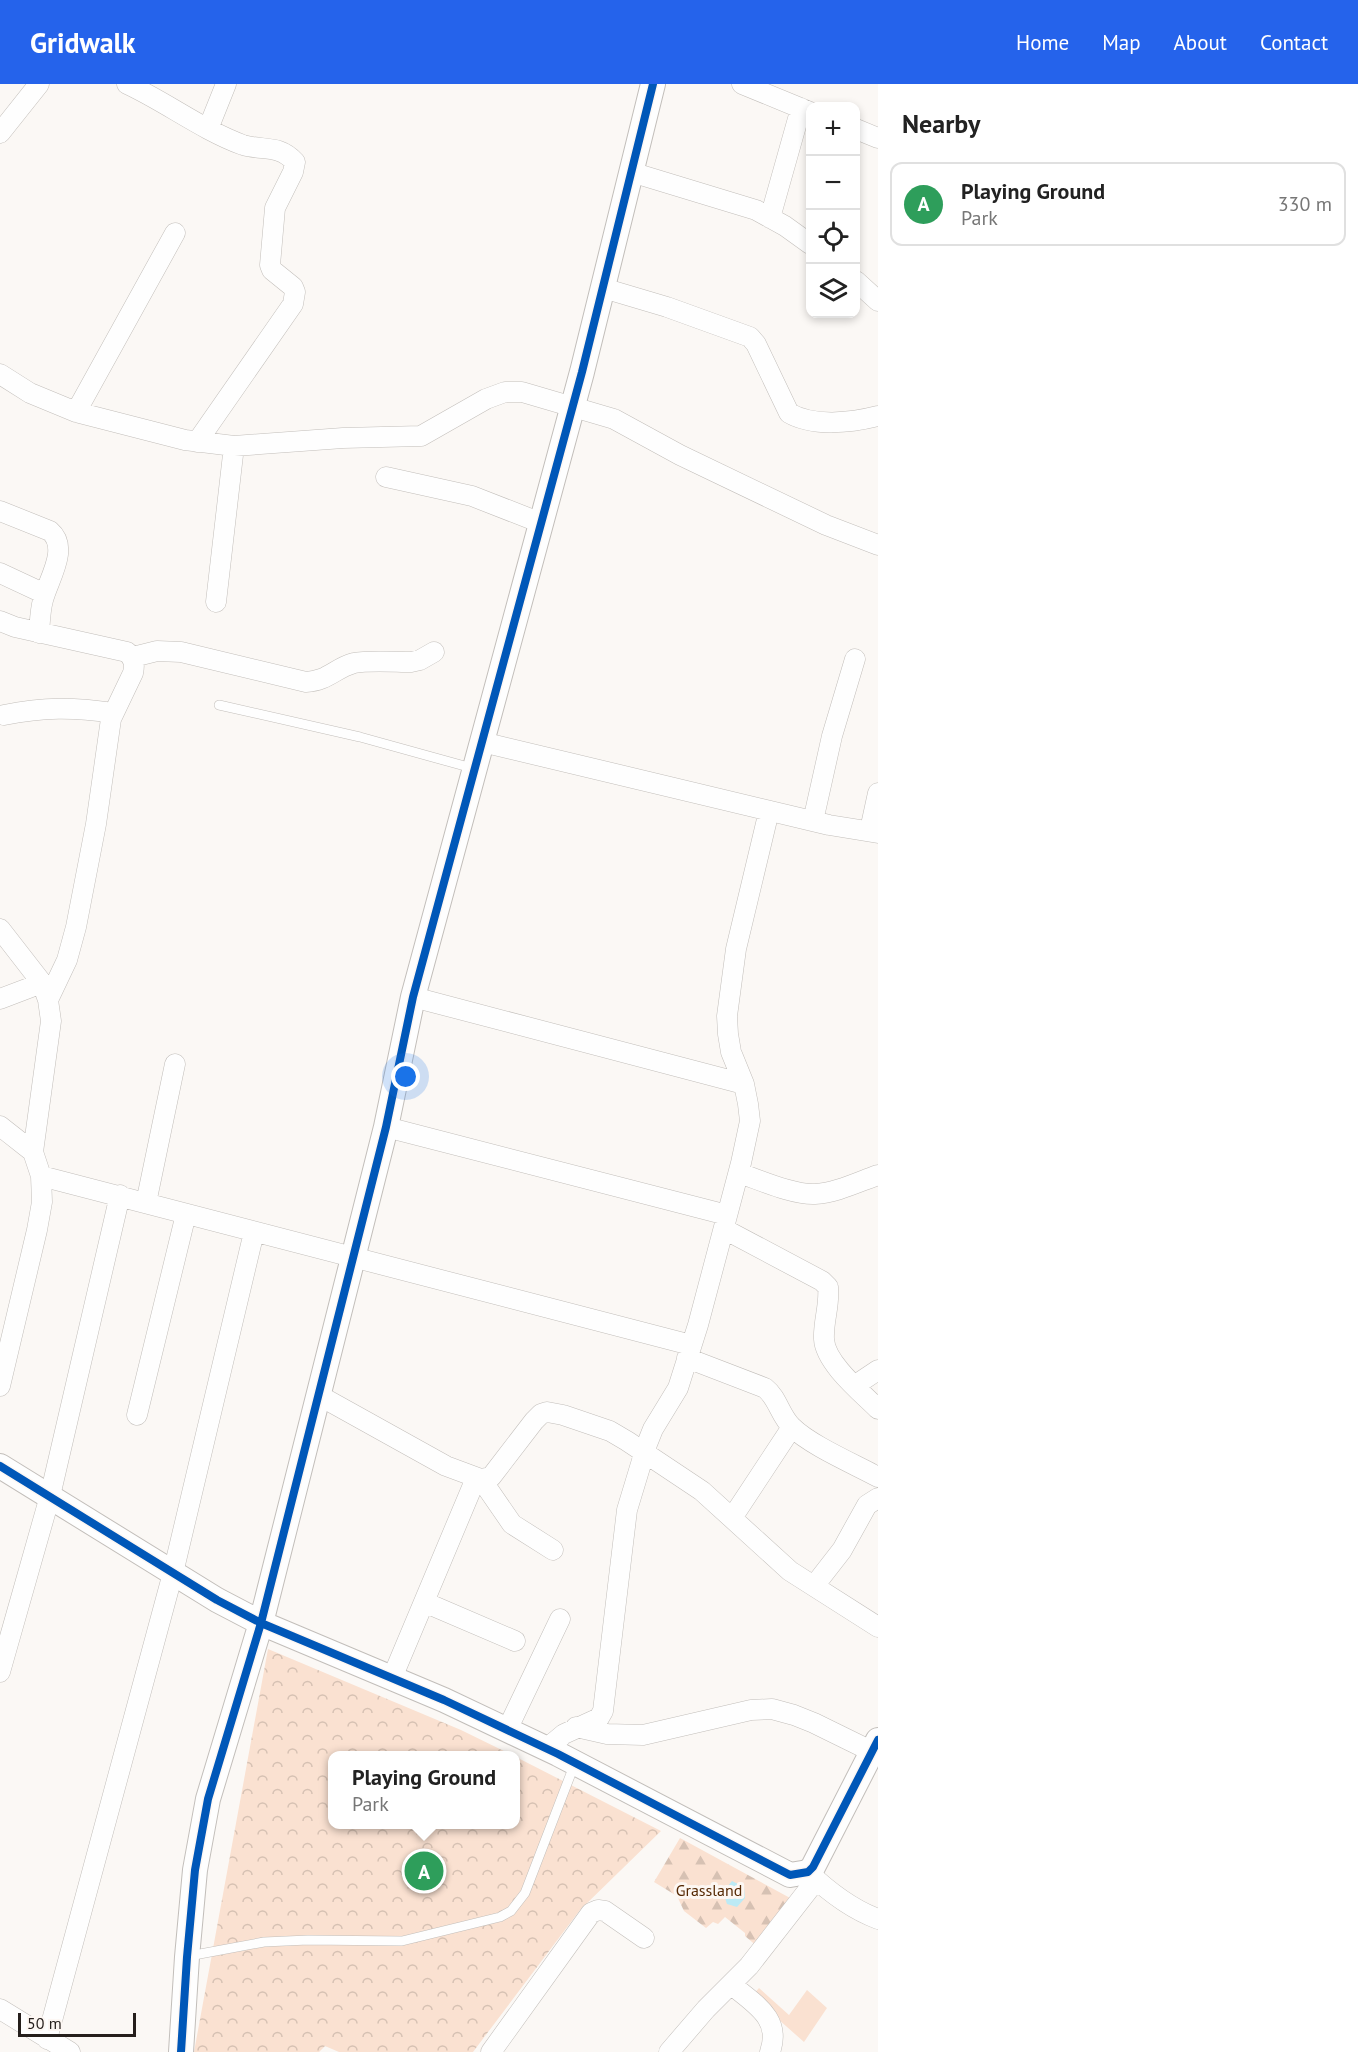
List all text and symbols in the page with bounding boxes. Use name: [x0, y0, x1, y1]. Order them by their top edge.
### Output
text: Gridwalk: [30, 24, 136, 61]
text: Home: [1016, 29, 1069, 56]
text: Map: [1102, 29, 1141, 56]
text: About: [1174, 29, 1227, 56]
text: Contact: [1260, 29, 1328, 56]
map controls: [806, 102, 860, 318]
button: +: [806, 102, 860, 156]
text: Nearby: [902, 107, 980, 140]
button: −: [806, 156, 860, 210]
text: Playing Ground: [961, 177, 1105, 205]
text: A: [917, 191, 930, 217]
text: 330 m: [1278, 191, 1332, 217]
text: Park: [961, 205, 998, 231]
button: locate: [806, 210, 860, 264]
button: layers: [806, 264, 860, 318]
your location: [391, 1062, 420, 1091]
popup: [328, 1751, 520, 1829]
text: Playing Ground: [352, 1763, 496, 1791]
text: Park: [352, 1791, 389, 1817]
pin: A: [404, 1848, 444, 1894]
park label: Grassland: [676, 1880, 742, 1900]
scale bar: [18, 2010, 136, 2038]
text: 50 m: [27, 2013, 62, 2033]

